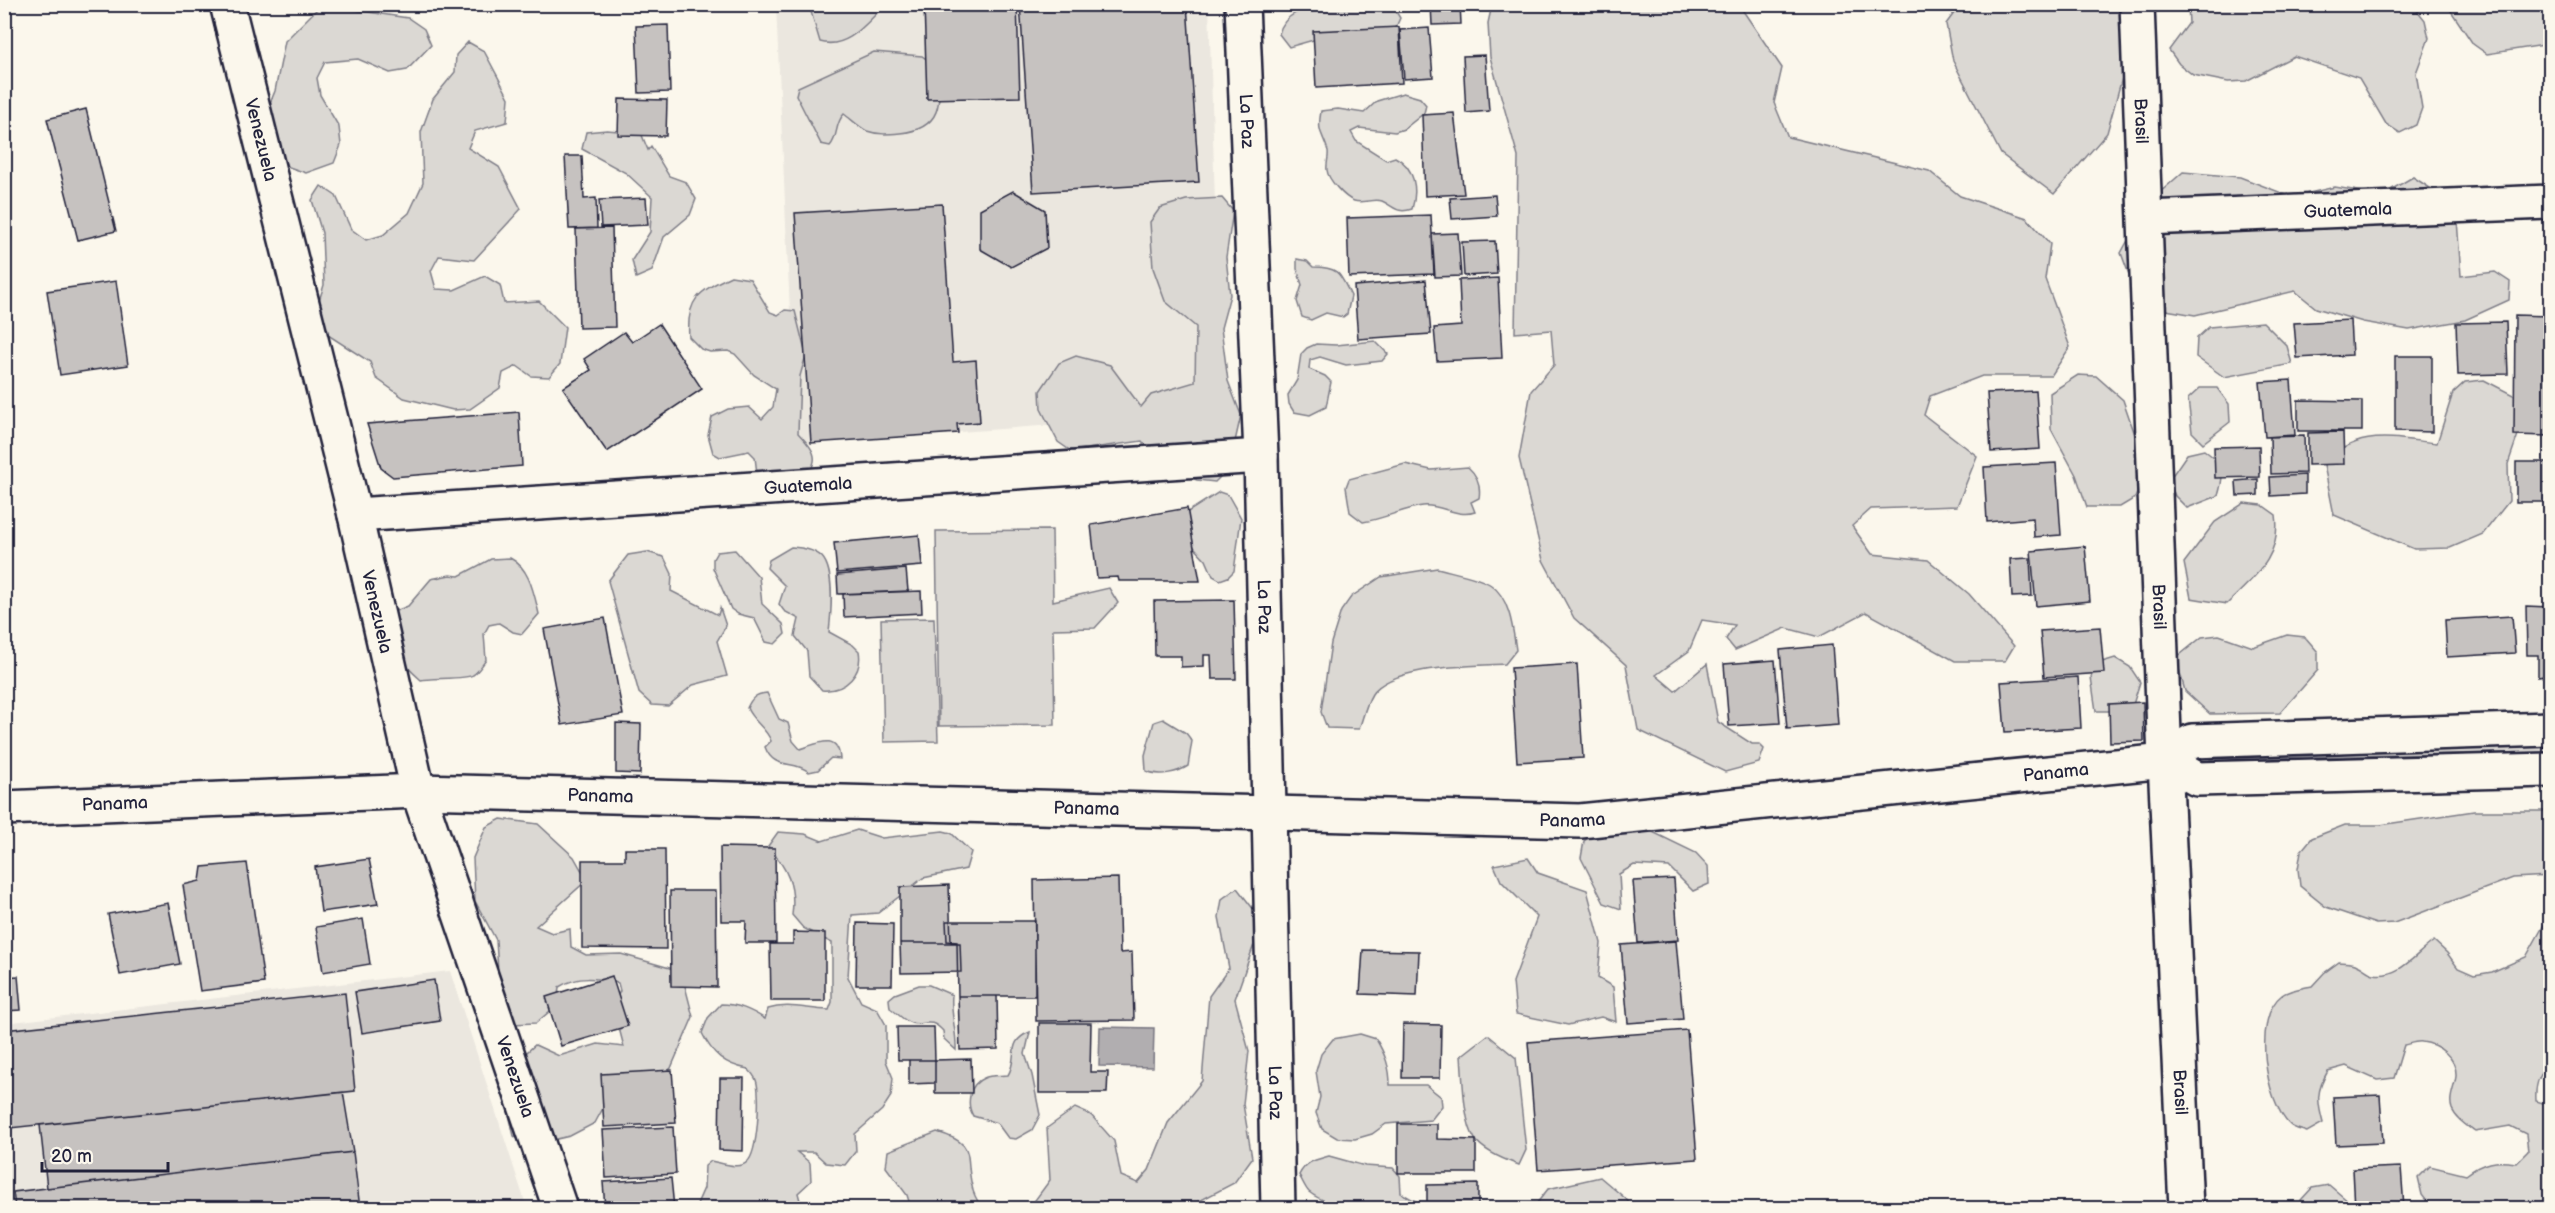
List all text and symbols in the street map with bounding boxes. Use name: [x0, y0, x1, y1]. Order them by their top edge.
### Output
street label: La Paz: [1235, 93, 1259, 149]
street label: Venezuela: [241, 96, 281, 183]
street label: Brasil: [2130, 98, 2153, 144]
street label: Guatemala: [2303, 198, 2393, 222]
street label: Guatemala: [763, 472, 853, 499]
street label: Venezuela: [357, 568, 397, 655]
street label: La Paz: [1253, 579, 1276, 634]
street label: Brasil: [2148, 583, 2171, 630]
street label: Panama: [2022, 758, 2090, 786]
street label: Panama: [567, 784, 634, 807]
street label: Panama: [81, 792, 148, 815]
street label: Panama: [1053, 797, 1120, 820]
street label: Panama: [1539, 808, 1606, 832]
street label: Venezuela: [492, 1034, 539, 1120]
street label: La Paz: [1264, 1065, 1287, 1120]
street label: Brasil: [2169, 1069, 2192, 1116]
scale bar: [42, 1135, 168, 1173]
text: 20 m: [51, 1146, 92, 1167]

